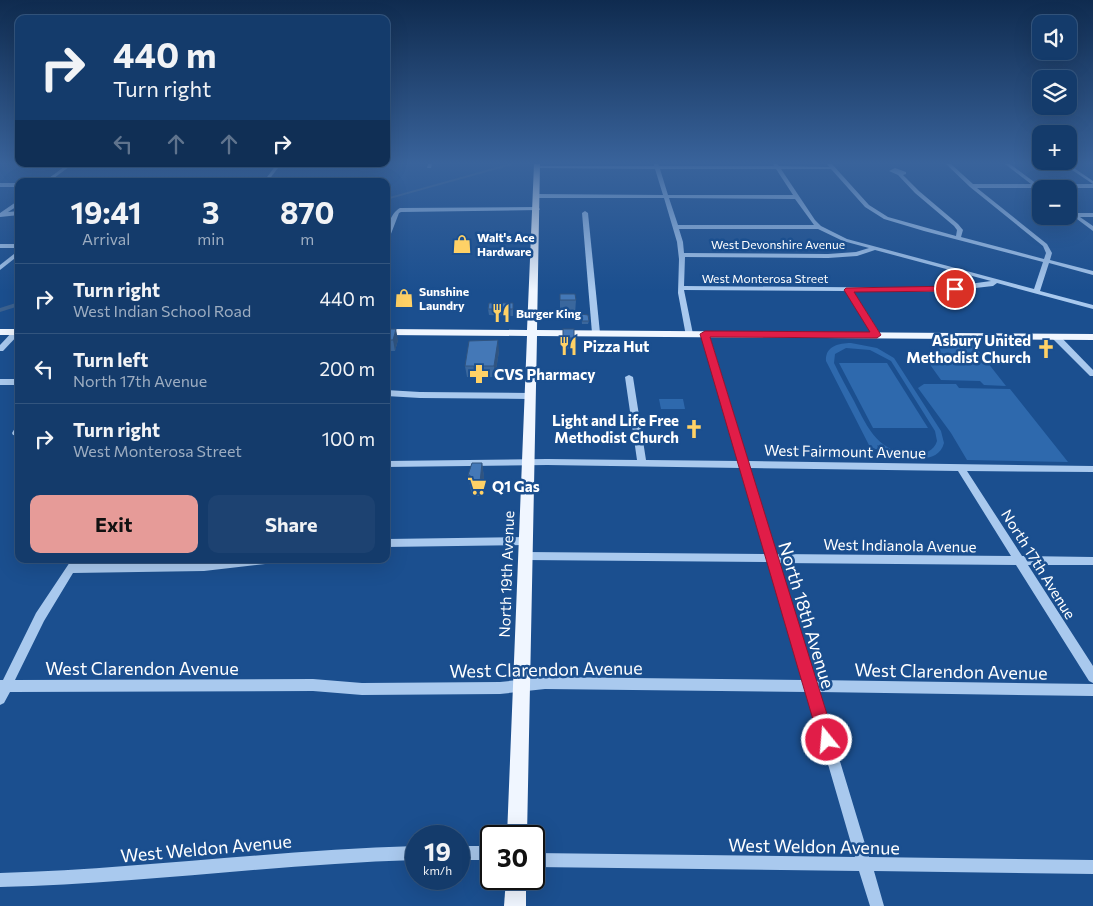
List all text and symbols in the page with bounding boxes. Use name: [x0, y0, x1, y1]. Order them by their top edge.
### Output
map controls: [1032, 15, 1077, 225]
button: sound: [1032, 15, 1077, 60]
text: 440 m: [113, 32, 216, 75]
icon: right: [30, 35, 95, 100]
button: layers: [1032, 70, 1077, 115]
text: Turn right: [113, 75, 211, 102]
button: +: [1032, 125, 1077, 170]
icon: left: [109, 130, 137, 158]
icon: ahead: [162, 130, 190, 158]
icon: ahead: [215, 130, 243, 158]
icon: right: [268, 130, 296, 158]
button: −: [1032, 180, 1077, 225]
text: 19:41: [71, 193, 142, 230]
text: 3: [202, 193, 220, 230]
text: 870: [280, 193, 334, 230]
text: Arrival: [82, 229, 130, 248]
text: min: [197, 229, 224, 248]
text: m: [300, 229, 314, 248]
place label: Walt's Ace Hardware: [477, 230, 535, 258]
shop icon: Walt's Ace Hardware: [451, 233, 473, 255]
street label: West Devonshire Avenue: [711, 237, 845, 251]
pin: [934, 268, 976, 310]
street label: West Monterosa Street: [702, 271, 828, 285]
icon: arrive: [941, 275, 969, 303]
text: Turn right: [73, 278, 160, 301]
place label: Sunshine Laundry: [419, 284, 469, 312]
icon: right: [30, 285, 58, 313]
text: 440 m: [320, 287, 375, 310]
shop icon: Sunshine Laundry: [393, 287, 415, 309]
text: West Indian School Road: [73, 301, 251, 320]
restaurant icon: Burger King: [490, 302, 512, 324]
place label: Burger King: [516, 306, 581, 320]
place label: Asbury United Methodist Church: [906, 331, 1031, 366]
restaurant icon: Pizza Hut: [557, 335, 579, 357]
place label: Pizza Hut: [583, 337, 649, 355]
church icon: Asbury United Methodist Church: [1035, 338, 1057, 360]
text: Turn left: [73, 348, 148, 371]
icon: left: [30, 355, 58, 383]
text: 200 m: [320, 357, 375, 380]
pharmacy icon: CVS Pharmacy: [468, 363, 490, 385]
place label: CVS Pharmacy: [494, 365, 596, 383]
text: North 17th Avenue: [73, 371, 207, 390]
place label: Light and Life Free Methodist Church: [552, 411, 679, 446]
text: Turn right: [73, 418, 160, 441]
church icon: Light and Life Free Methodist Church: [683, 418, 705, 440]
icon: right: [30, 425, 58, 453]
text: 100 m: [322, 427, 375, 450]
text: West Monterosa Street: [73, 441, 242, 460]
street label: West Fairmount Avenue: [764, 441, 926, 461]
supermarket icon: Q1 Gas: [466, 475, 488, 497]
place label: Q1 Gas: [492, 477, 540, 495]
button: Exit: [30, 495, 198, 553]
button: Share: [208, 495, 375, 553]
street label: North 17th Avenue: [998, 506, 1080, 622]
street label: North 19th Avenue: [495, 510, 517, 638]
street label: West Indianola Avenue: [823, 535, 977, 555]
street label: North 18th Avenue: [774, 539, 840, 691]
street label: West Clarendon Avenue: [449, 656, 643, 682]
street label: West Clarendon Avenue: [45, 657, 239, 679]
street label: West Clarendon Avenue: [854, 658, 1048, 684]
position arrow: [800, 713, 852, 765]
speed limit sign: 30: [480, 825, 545, 890]
street label: West Weldon Avenue: [120, 830, 292, 866]
street label: West Weldon Avenue: [728, 834, 900, 858]
text: 19: [424, 836, 451, 866]
text: km/h: [423, 863, 452, 877]

